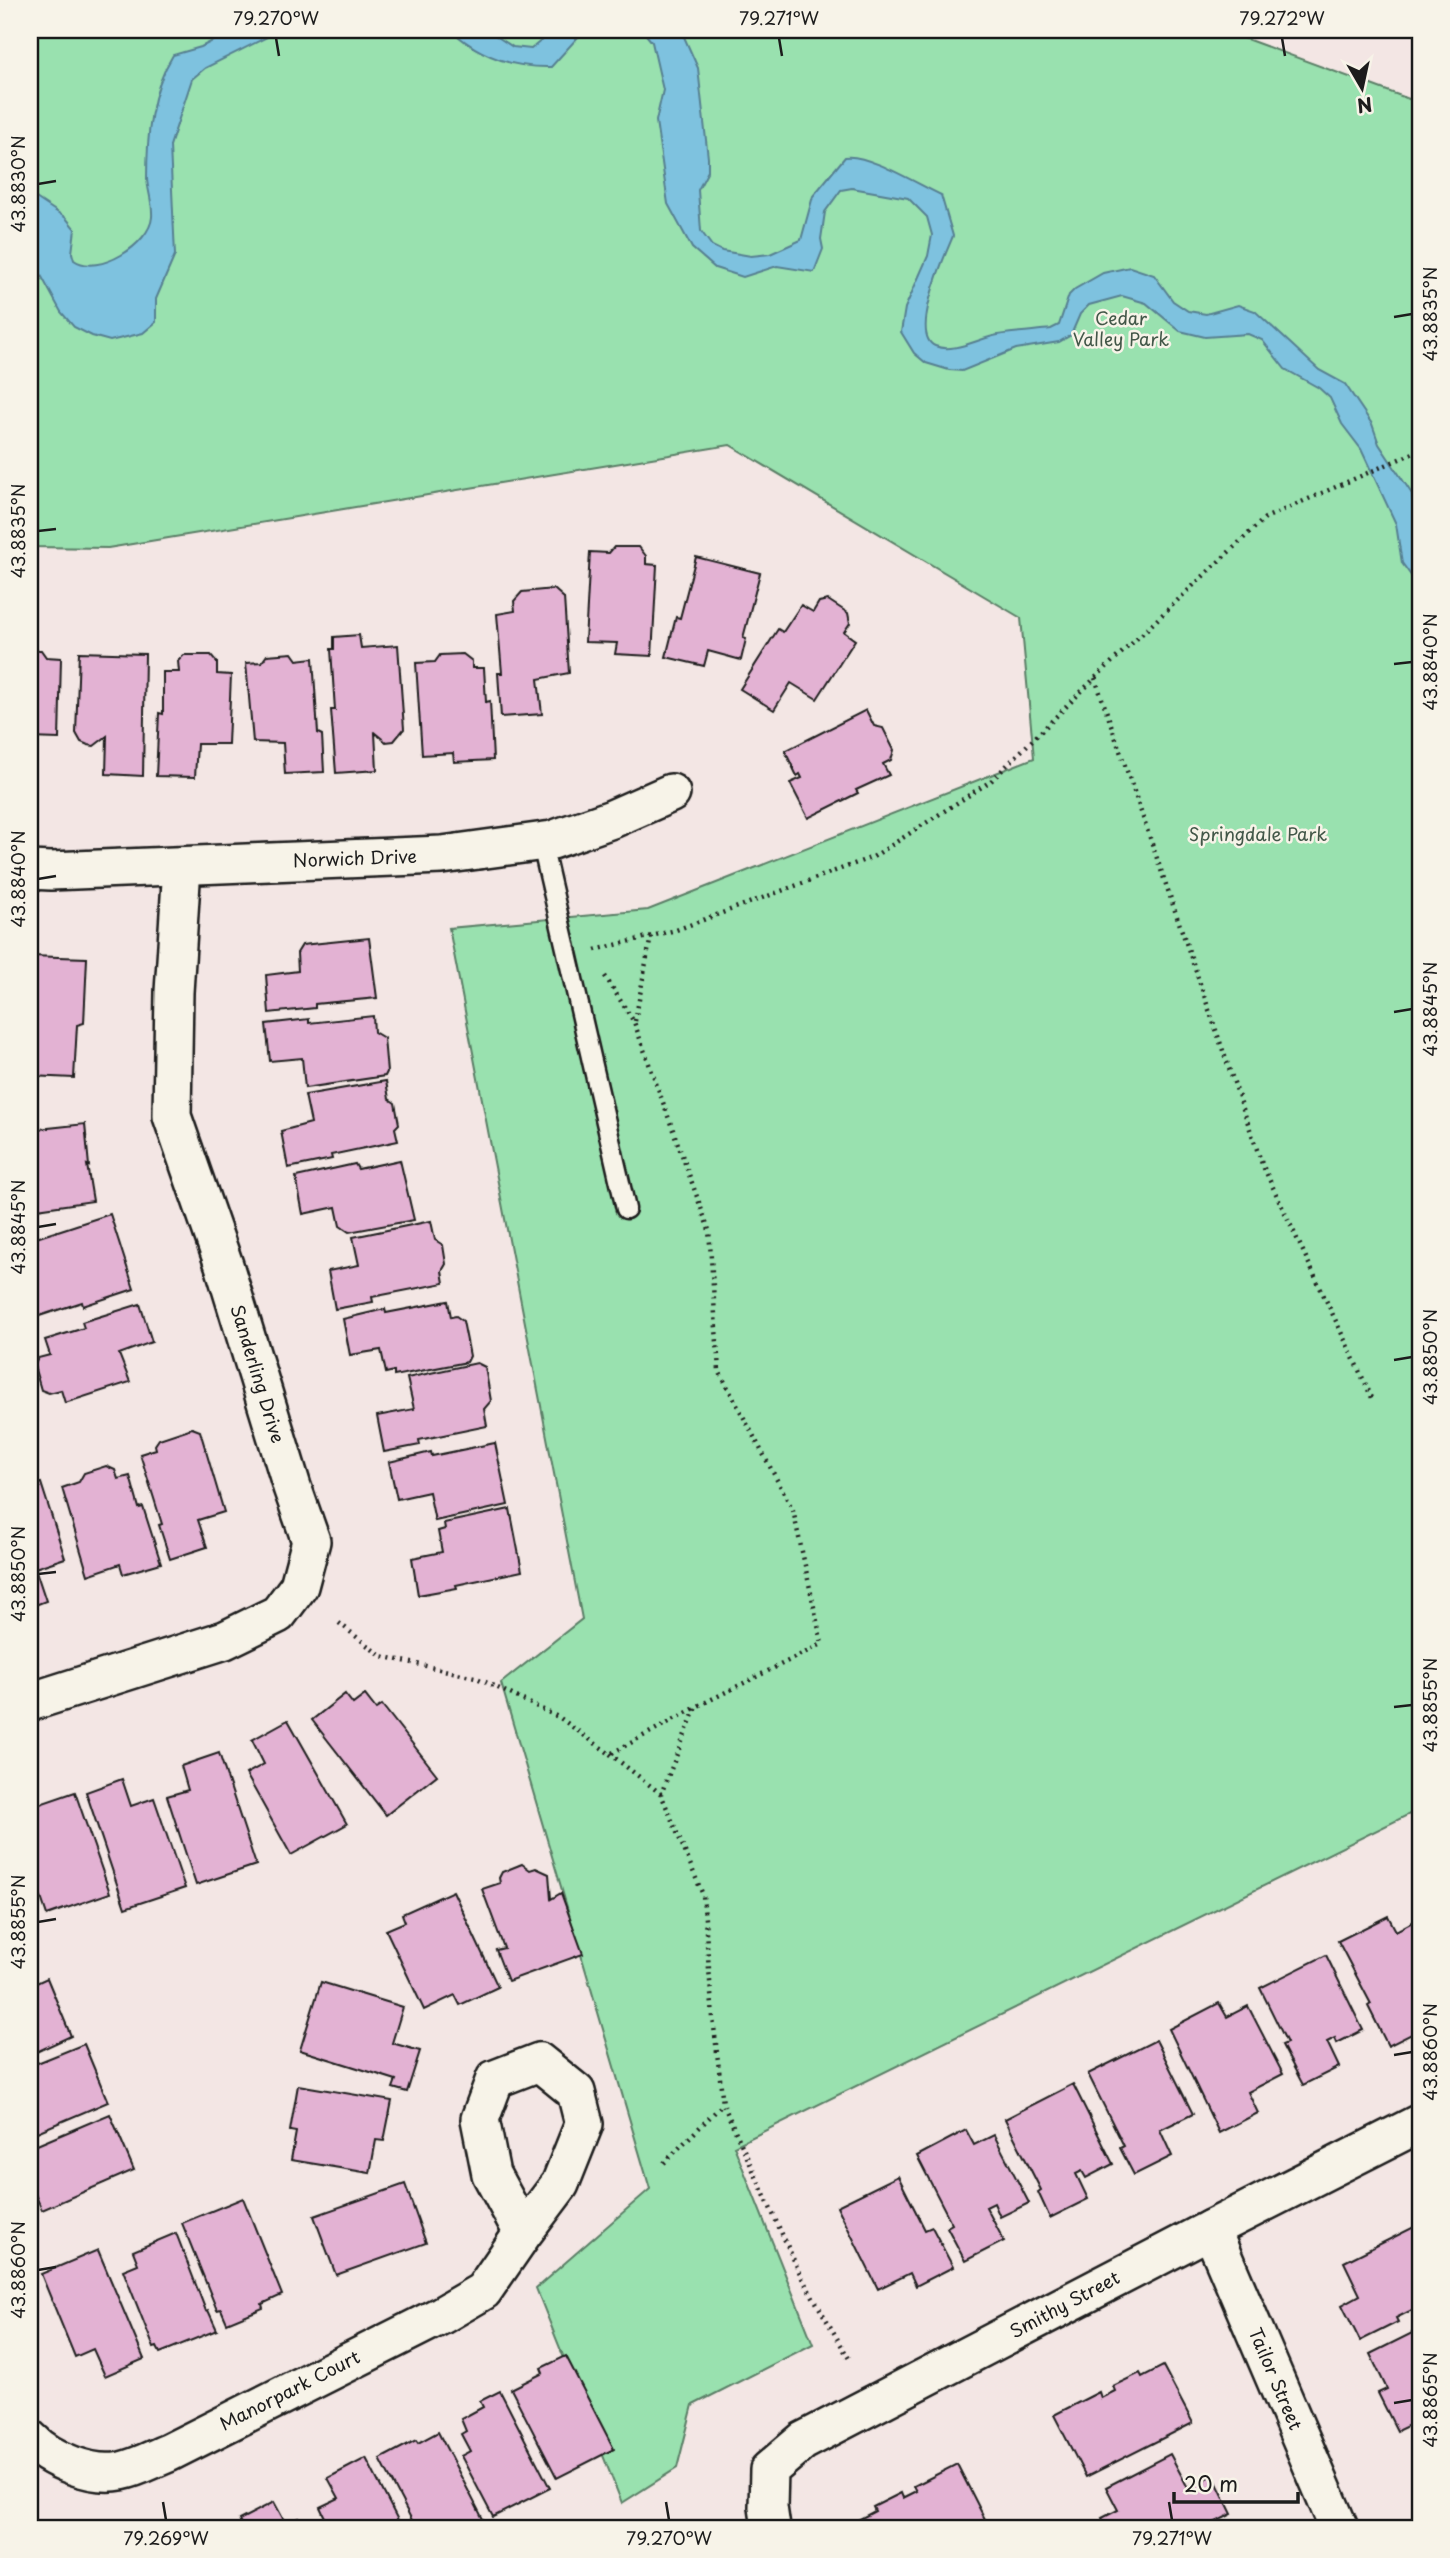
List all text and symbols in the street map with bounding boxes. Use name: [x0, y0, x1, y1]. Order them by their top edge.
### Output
text: 79.270°W: [233, 4, 319, 31]
text: 79.271°W: [739, 4, 820, 31]
text: 79.272°W: [1239, 4, 1325, 31]
north arrow: [1328, 52, 1398, 122]
text: N: [1355, 91, 1374, 121]
text: 43.8830°N: [4, 135, 31, 233]
text: 43.8835°N: [1416, 266, 1443, 362]
park label: Cedar Valley Park: [1073, 304, 1169, 352]
text: 43.8835°N: [4, 483, 31, 579]
text: 43.8840°N: [1416, 613, 1443, 711]
park label: Springdale Park: [1189, 820, 1327, 847]
text: 43.8840°N: [4, 830, 31, 928]
street label: Norwich Drive: [293, 842, 417, 873]
text: 43.8845°N: [1416, 961, 1443, 1057]
text: 43.8845°N: [4, 1179, 31, 1275]
street label: Sanderling Drive: [225, 1301, 292, 1446]
text: 43.8850°N: [1416, 1309, 1443, 1405]
text: 43.8850°N: [4, 1526, 31, 1622]
text: 43.8855°N: [1416, 1658, 1443, 1752]
text: 43.8855°N: [4, 1875, 31, 1969]
text: 43.8860°N: [1416, 2003, 1443, 2101]
text: 43.8860°N: [4, 2221, 31, 2319]
street label: Smithy Street: [1004, 2263, 1124, 2344]
street label: Tailor Street: [1243, 2323, 1310, 2434]
street label: Manorpark Court: [214, 2343, 364, 2437]
text: 43.8865°N: [1416, 2352, 1443, 2448]
scale bar: [1174, 2460, 1298, 2504]
text: 20 m: [1184, 2467, 1238, 2499]
text: 79.269°W: [123, 2524, 209, 2551]
text: 79.270°W: [626, 2524, 712, 2551]
text: 79.271°W: [1132, 2524, 1213, 2551]

